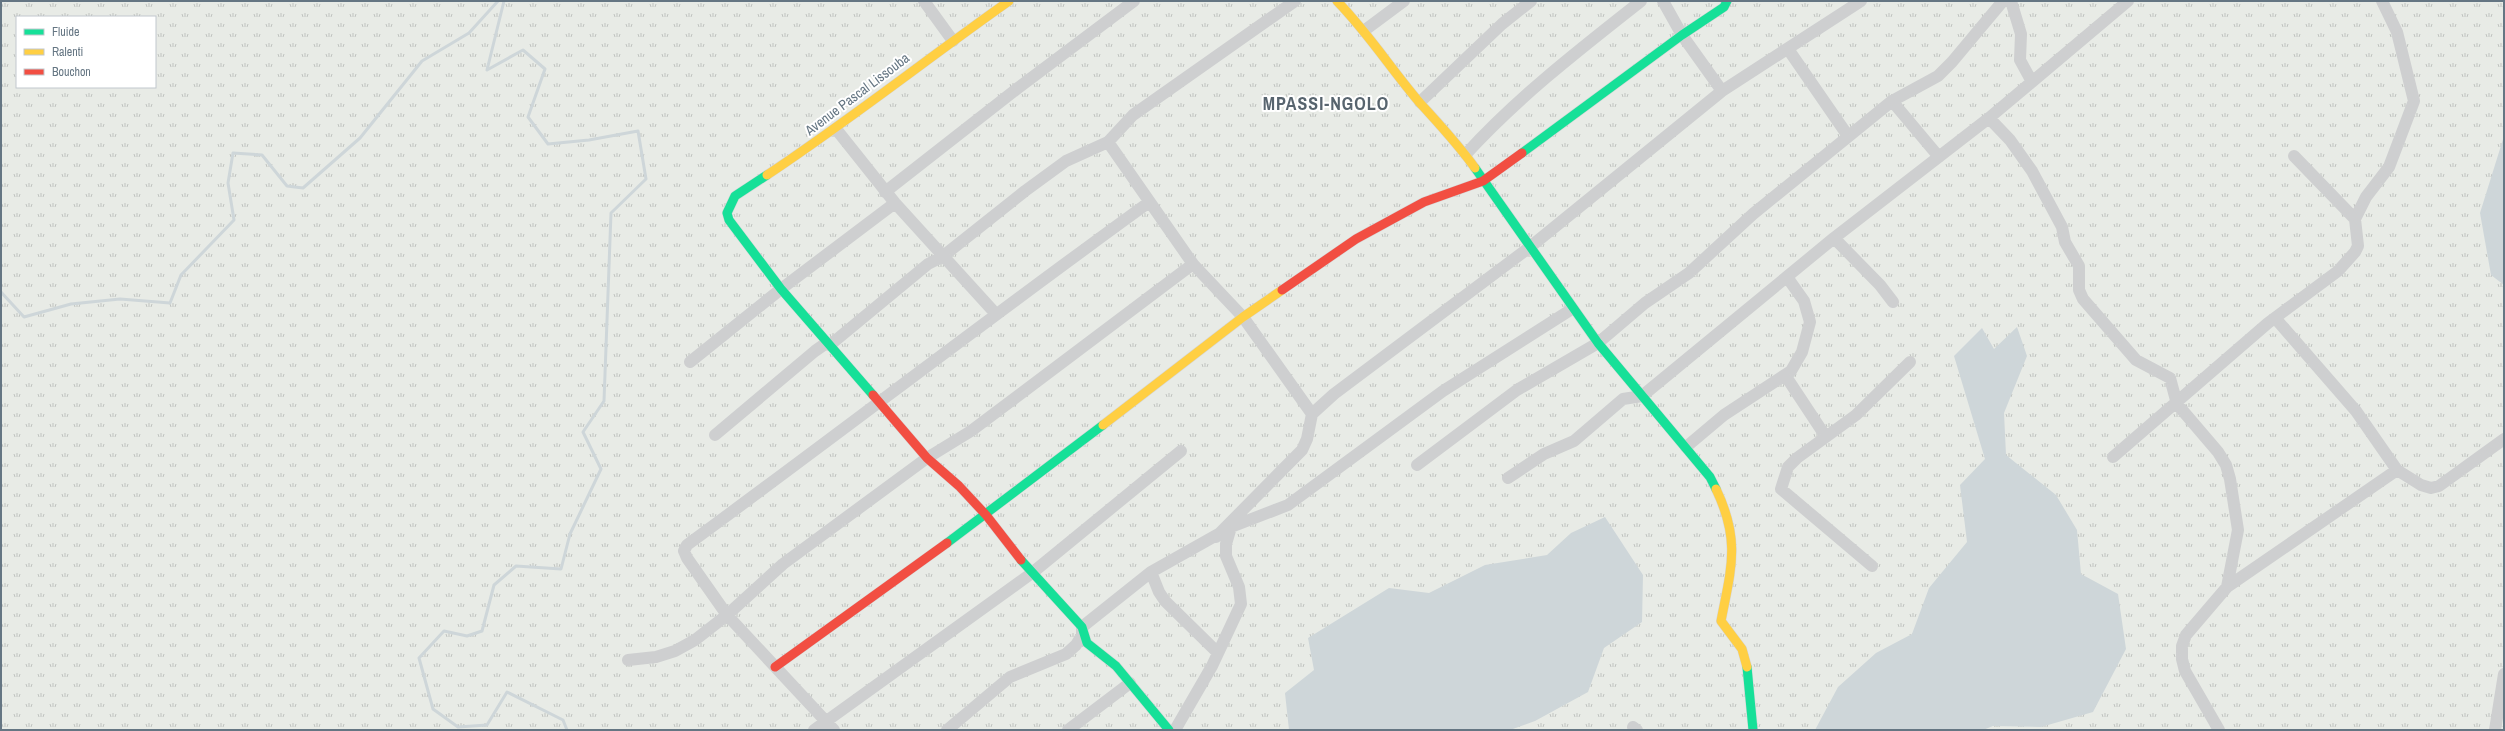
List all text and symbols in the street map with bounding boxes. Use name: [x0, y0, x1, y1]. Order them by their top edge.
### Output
legend: [16, 16, 156, 88]
text: Fluide: [52, 24, 79, 40]
text: Ralenti: [52, 44, 83, 60]
street label: Avenue Pascal Lissouba: [800, 48, 913, 140]
text: Bouchon: [52, 64, 91, 80]
district label: MPASSI-NGOLO: [1263, 91, 1389, 116]

